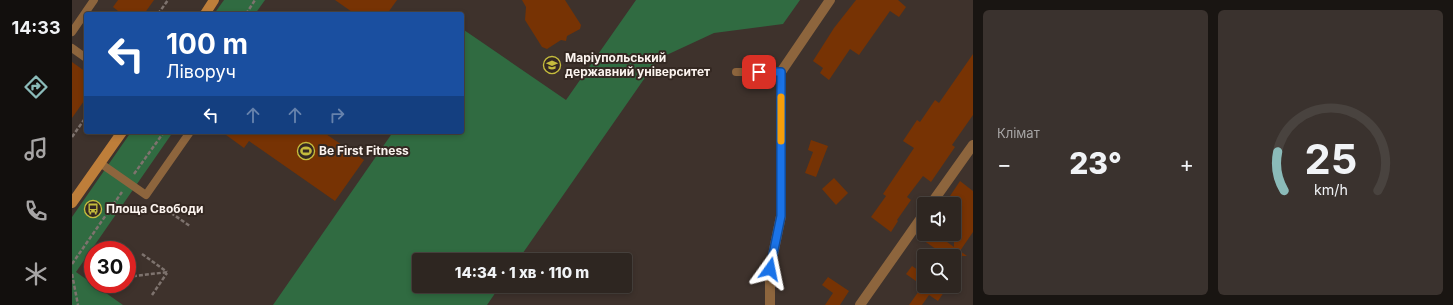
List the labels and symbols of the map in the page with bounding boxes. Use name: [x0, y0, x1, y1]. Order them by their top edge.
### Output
place label: Маріупольський державний університет: [565, 50, 710, 79]
school or university icon: Маріупольський державний університет: [542, 55, 562, 75]
pin: [742, 55, 776, 89]
sports icon: Be First Fitness: [296, 141, 316, 161]
place label: Be First Fitness: [319, 143, 409, 158]
bus stop icon: Площа Свободи: [83, 199, 103, 219]
place label: Площа Свободи: [106, 201, 203, 216]
speed limit sign: 30: [84, 241, 136, 293]
position arrow: [749, 248, 791, 290]

